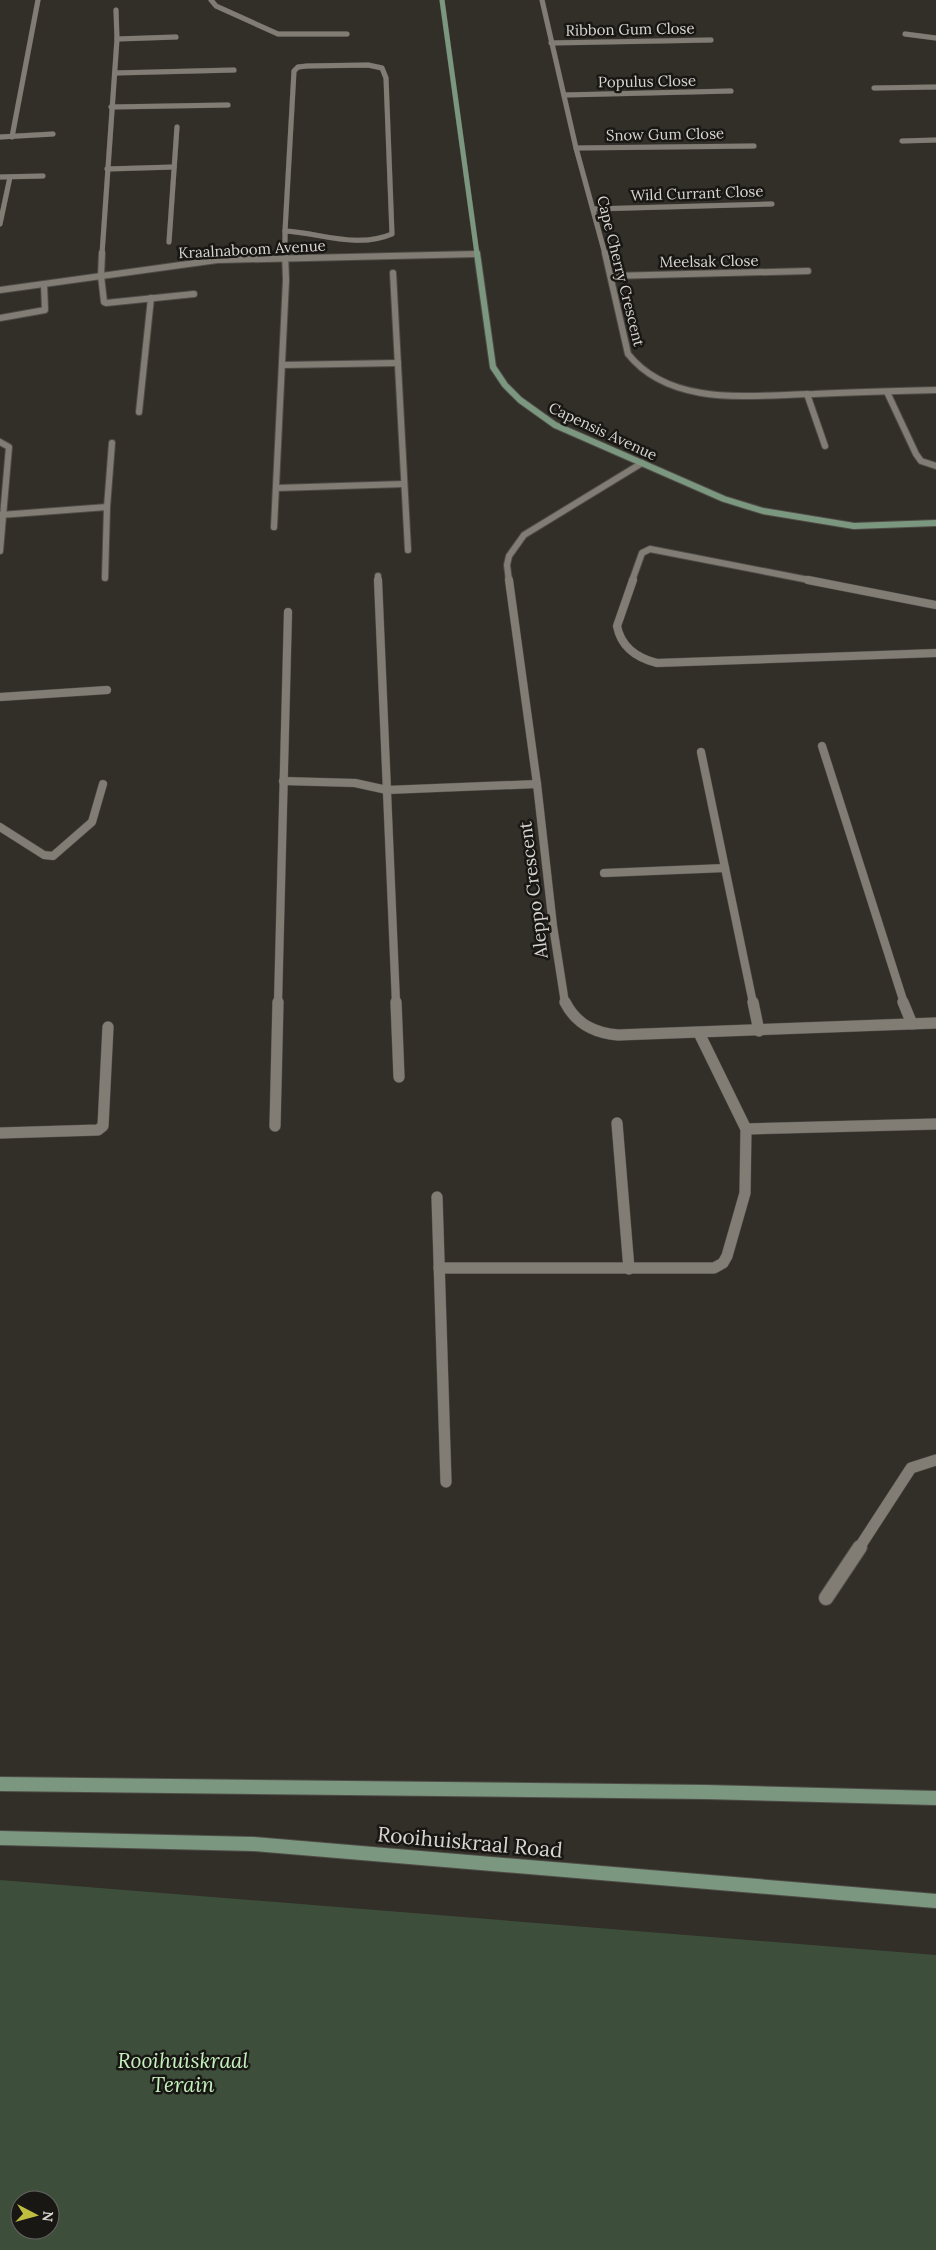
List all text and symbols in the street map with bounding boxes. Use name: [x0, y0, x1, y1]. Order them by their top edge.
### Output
street label: Ribbon Gum Close: [565, 18, 695, 40]
street label: Populus Close: [598, 71, 696, 91]
street label: Snow Gum Close: [606, 123, 724, 145]
street label: Wild Currant Close: [630, 181, 764, 205]
street label: Cape Cherry Crescent: [593, 194, 649, 349]
street label: Kraalnaboom Avenue: [178, 236, 326, 262]
street label: Meelsak Close: [659, 251, 759, 271]
street label: Capensis Avenue: [546, 398, 660, 464]
street label: Aleppo Crescent: [513, 820, 553, 961]
street label: Rooihuiskraal Road: [376, 1820, 564, 1864]
park label: Rooihuiskraal Terain: [117, 2047, 249, 2098]
north arrow: [10, 2190, 60, 2240]
text: N: [38, 2210, 57, 2223]

